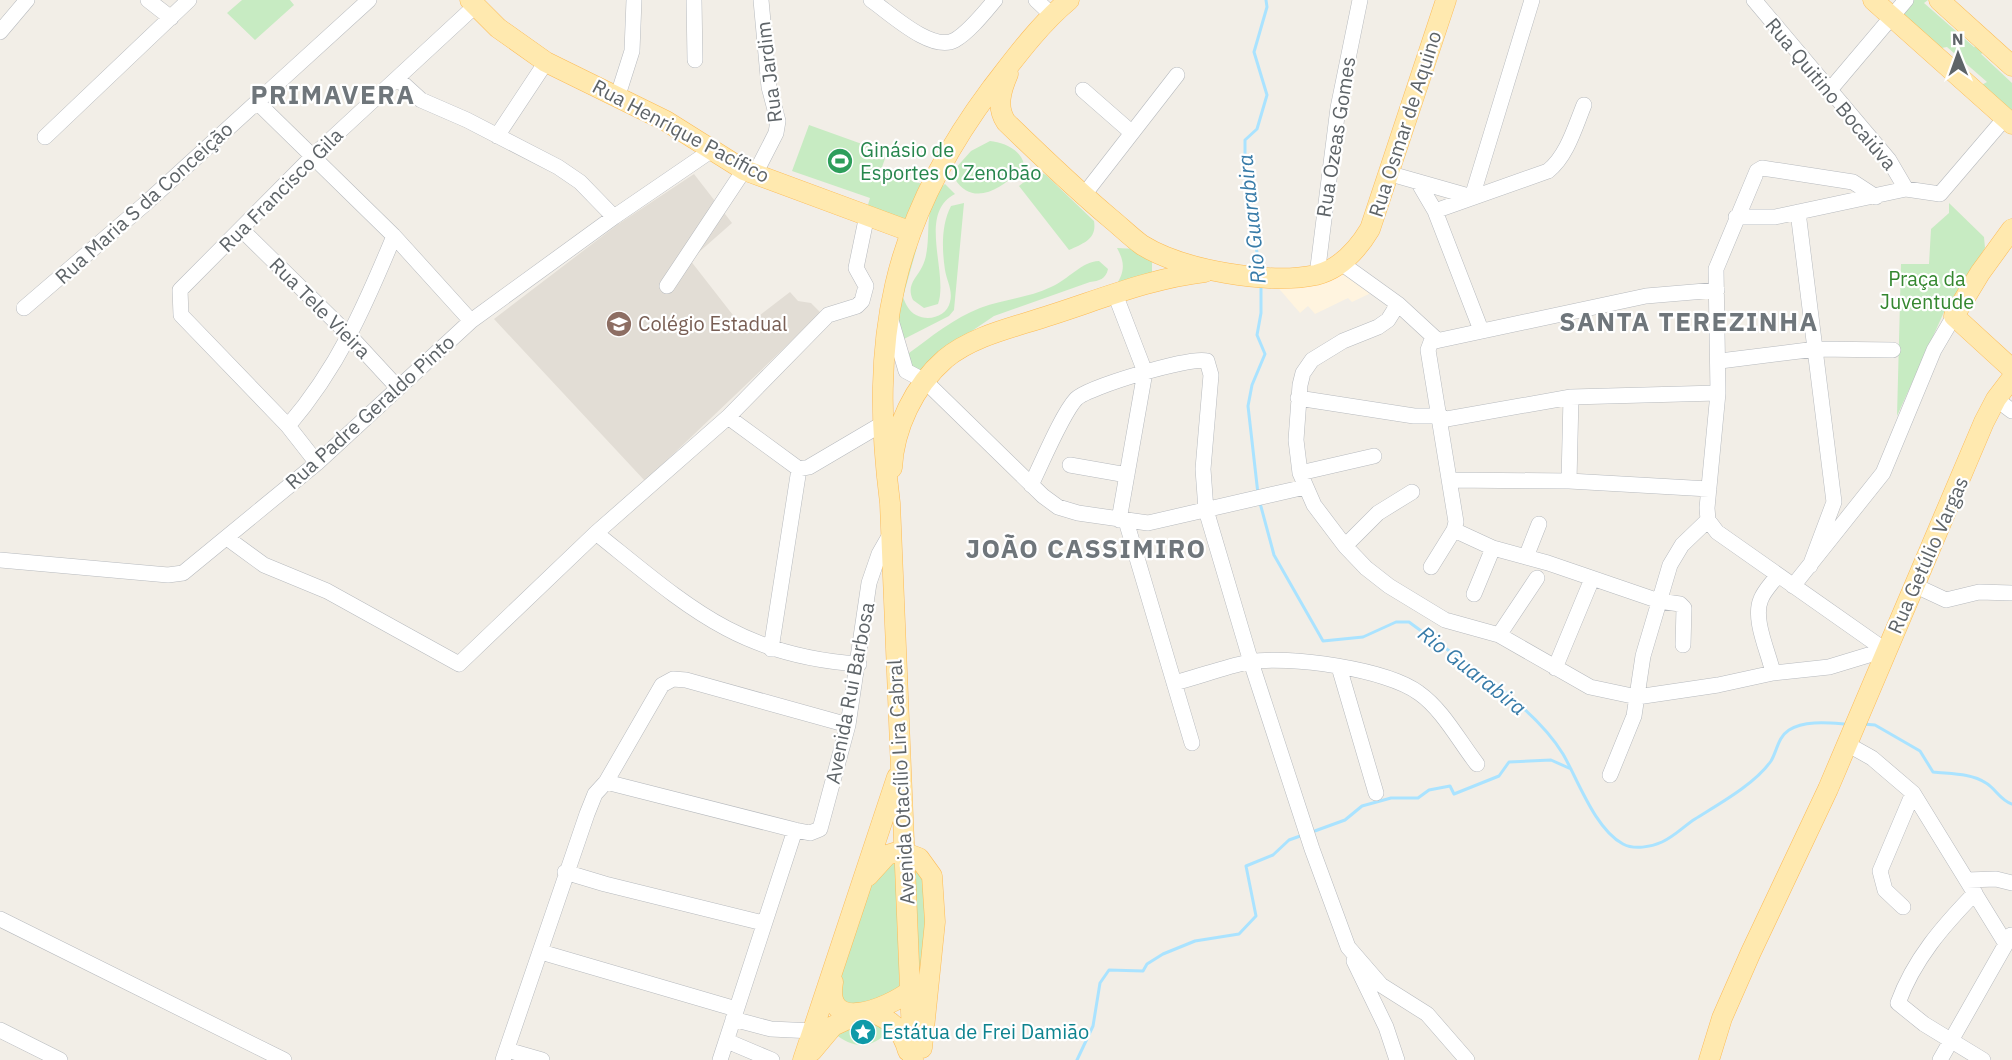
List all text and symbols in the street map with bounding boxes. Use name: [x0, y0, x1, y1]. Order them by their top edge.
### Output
street label: Rua Quitino Bocaiúva: [1760, 12, 1903, 176]
street label: Rua Jardim: [749, 20, 788, 124]
north arrow: [1928, 24, 1988, 84]
street label: Rua Osmar de Aquino: [1362, 27, 1447, 220]
text: N: [1952, 29, 1964, 49]
street label: Rua Ozeas Gomes: [1309, 55, 1362, 219]
street label: Rua Henrique Pacífico: [588, 72, 775, 189]
district label: PRIMAVERA: [250, 77, 416, 111]
street label: Rua Maria S da Conceição: [49, 116, 238, 290]
street label: Rua Francisco Gila: [213, 121, 349, 258]
place label: Ginásio de Esportes O Zenobão: [860, 136, 1041, 186]
sports icon: Ginásio de Esportes O Zenobão: [825, 146, 855, 176]
water label: Rio Guarabira: [1230, 153, 1272, 285]
street label: Rua Tele Vieira: [264, 251, 377, 364]
park label: Praça da Juventude: [1880, 265, 1974, 315]
district label: SANTA TEREZINHA: [1559, 304, 1819, 338]
school or university icon: Colégio Estadual: [604, 309, 634, 339]
place label: Colégio Estadual: [638, 310, 788, 337]
street label: Rua Padre Geraldo Pinto: [279, 328, 460, 495]
street label: Rua Getúlio Vargas: [1881, 472, 1974, 638]
district label: JOÃO CASSIMIRO: [965, 531, 1207, 565]
street label: Avenida Rui Barbosa: [819, 599, 880, 786]
water label: Rio Guarabira: [1413, 619, 1532, 721]
street label: Avenida Otacílio Lira Cabral: [881, 659, 920, 905]
place icon: Estátua de Frei Damião: [848, 1017, 878, 1047]
place label: Estátua de Frei Damião: [882, 1018, 1089, 1045]

